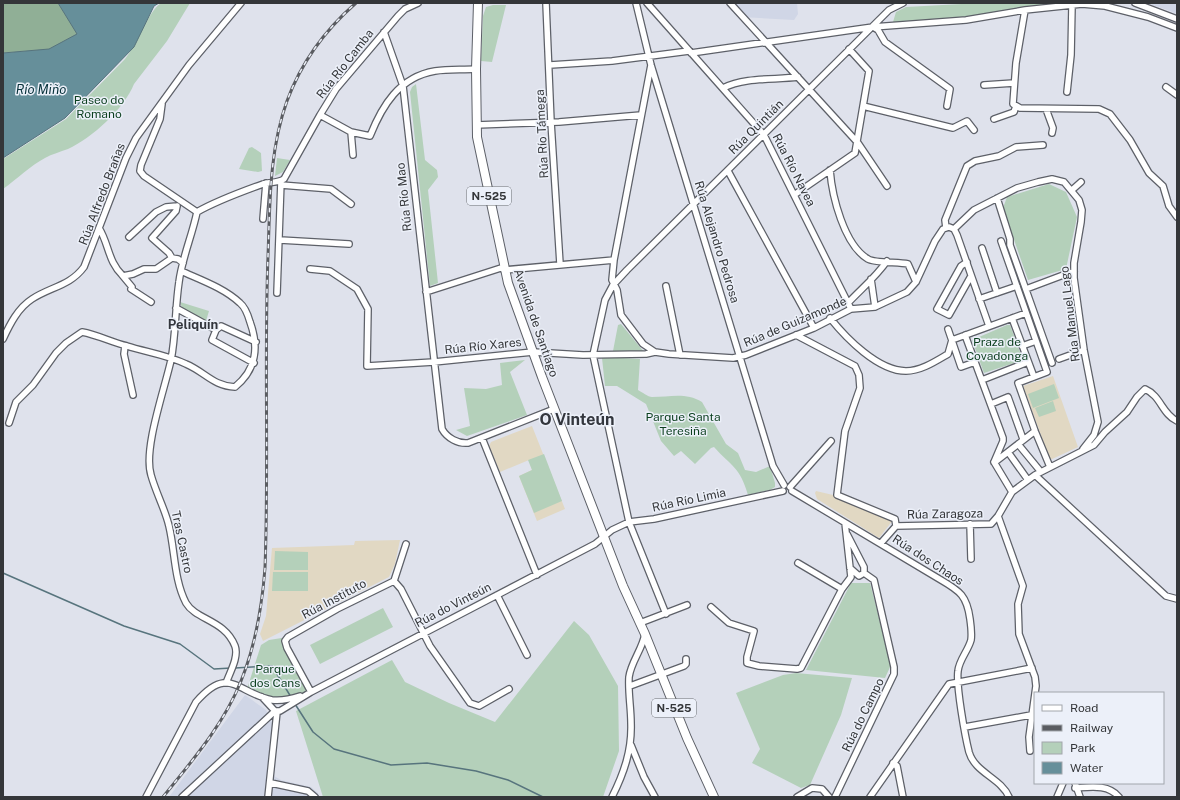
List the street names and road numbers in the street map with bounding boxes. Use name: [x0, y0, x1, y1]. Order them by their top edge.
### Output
street label: Rúa Río Camba: [314, 27, 376, 101]
street label: Rúa Río Támega: [533, 89, 551, 179]
street label: Rúa Quintián: [726, 97, 786, 157]
street label: Rúa Río Navea: [770, 131, 818, 209]
street label: Rúa Alfredo Brañas: [76, 141, 128, 247]
street label: Rúa Río Mao: [393, 162, 415, 232]
street label: Rúa Alejandro Pedrosa: [692, 179, 742, 305]
road number: N-525: [467, 187, 511, 205]
street label: Rúa Manuel Lago: [1057, 265, 1083, 363]
street label: Avenida de Santiago: [511, 267, 561, 379]
street label: Rúa de Guizamonde: [741, 294, 849, 350]
street label: Rúa Río Xares: [444, 335, 522, 357]
street label: Rúa Río Limia: [651, 485, 727, 515]
street label: Rúa Zaragoza: [907, 506, 983, 522]
street label: Tras Castro: [169, 510, 195, 575]
street label: Rúa dos Chaos: [890, 532, 966, 588]
street label: Rúa Instituto: [299, 576, 369, 622]
street label: Rúa do Vinteún: [412, 580, 494, 630]
street label: Rúa do Campo: [839, 676, 887, 754]
road number: N-525: [652, 699, 696, 717]

